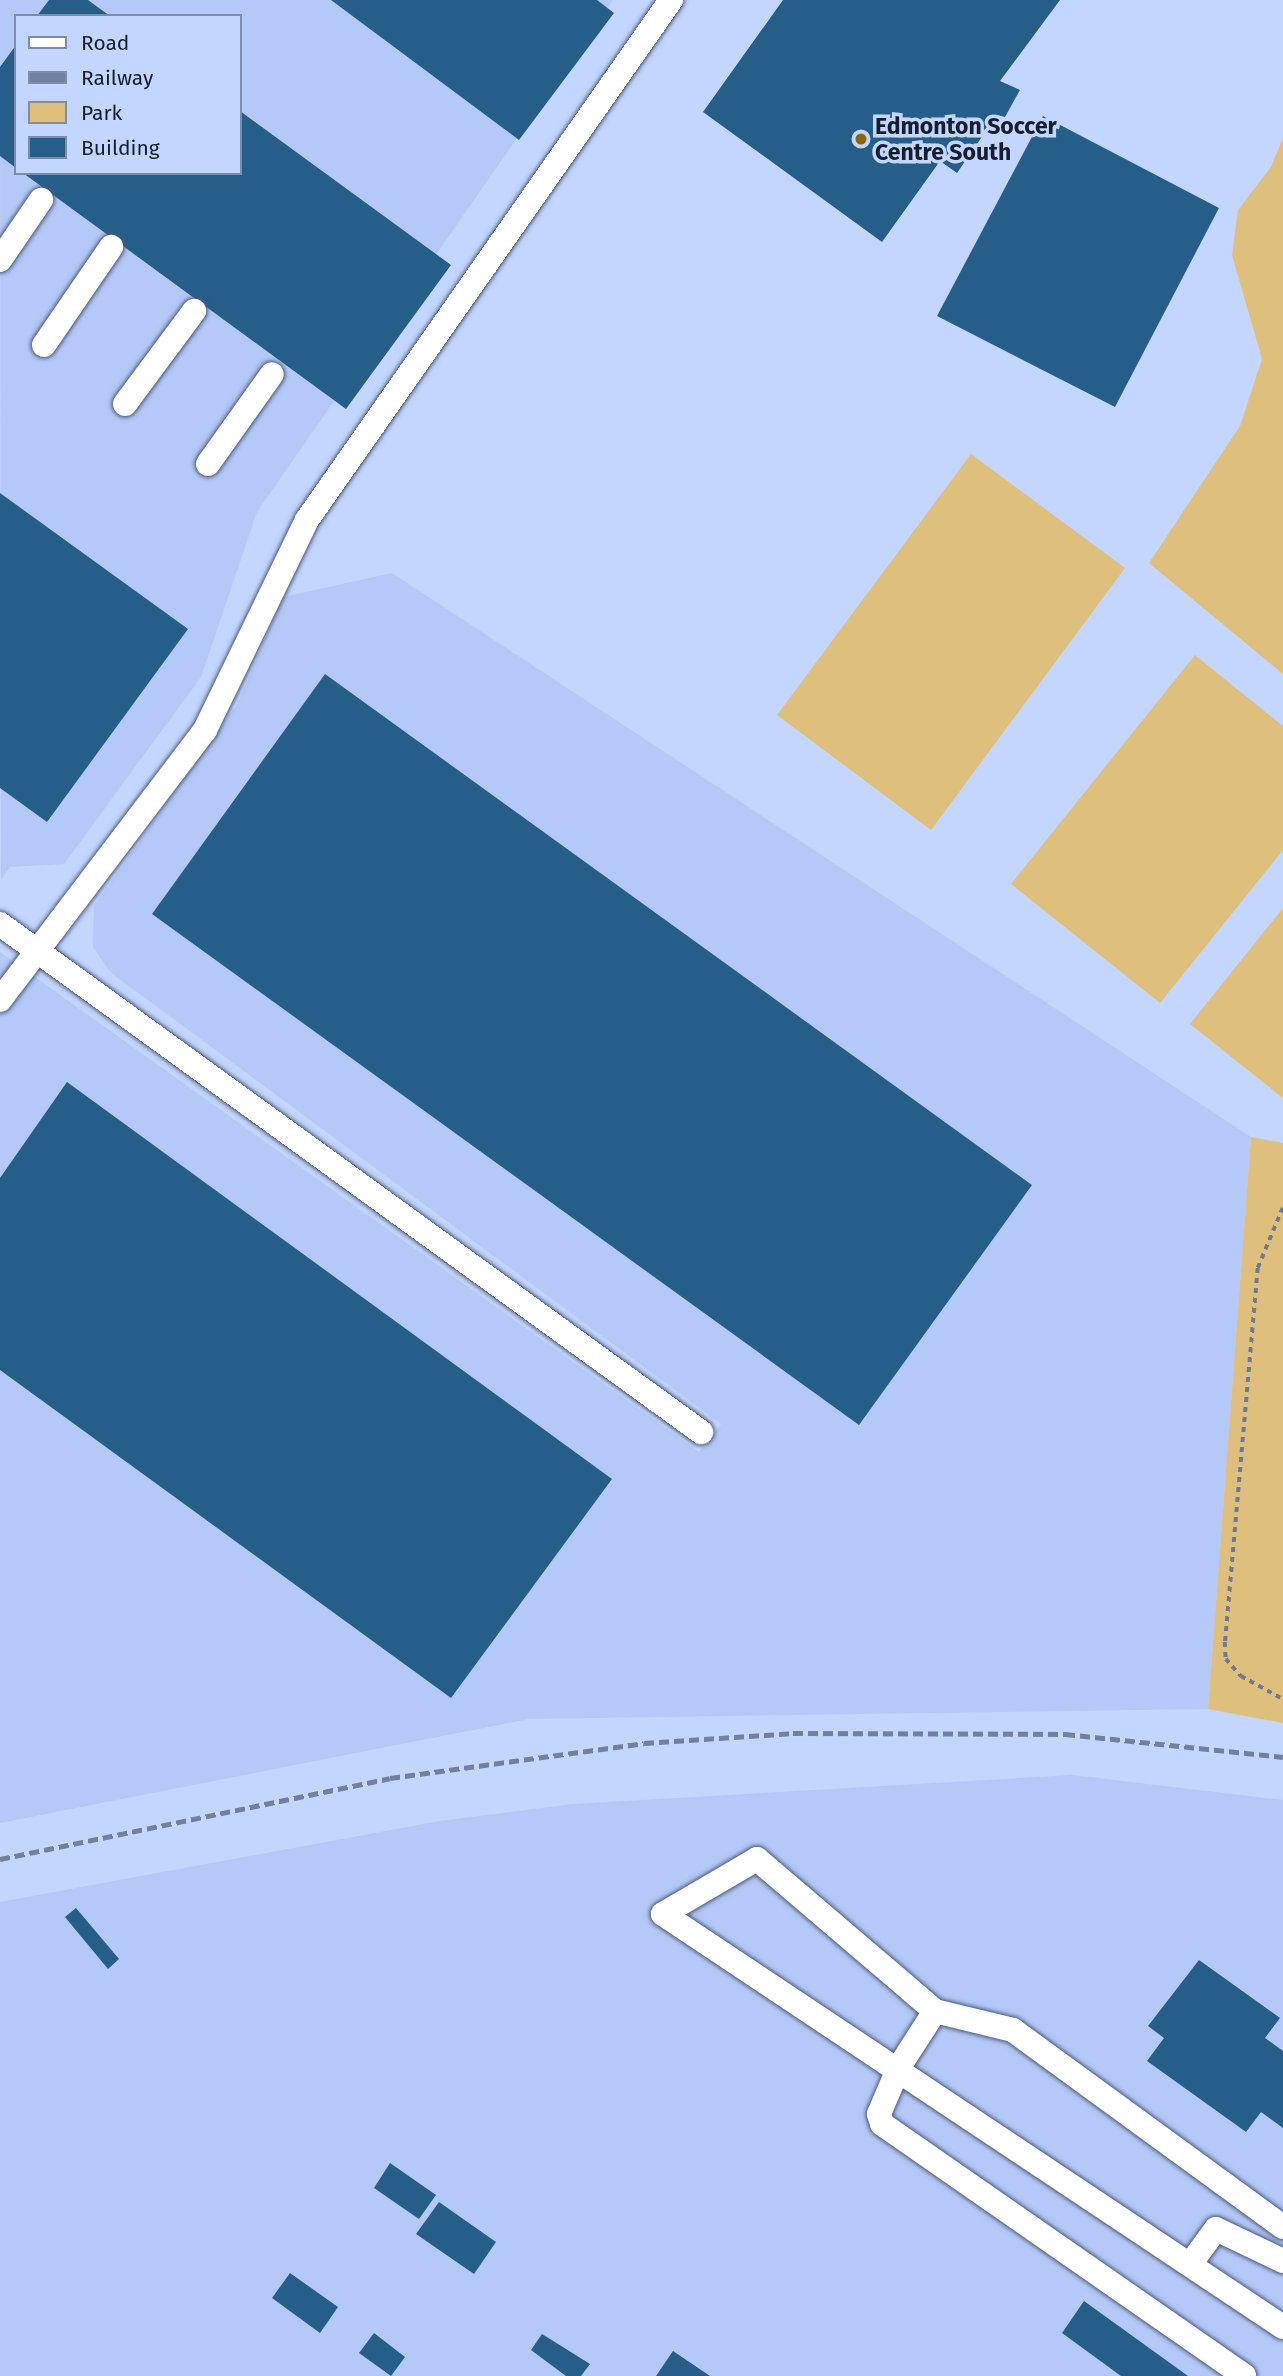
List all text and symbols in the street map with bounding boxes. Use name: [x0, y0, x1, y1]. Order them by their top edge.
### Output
legend: [14, 14, 242, 175]
text: Road: [81, 30, 129, 56]
text: Railway: [81, 65, 153, 91]
text: Park: [81, 100, 122, 126]
place label: Edmonton Soccer Centre South: [875, 112, 1057, 166]
marker: Edmonton Soccer Centre South: [853, 131, 869, 147]
text: Building: [81, 135, 160, 161]

